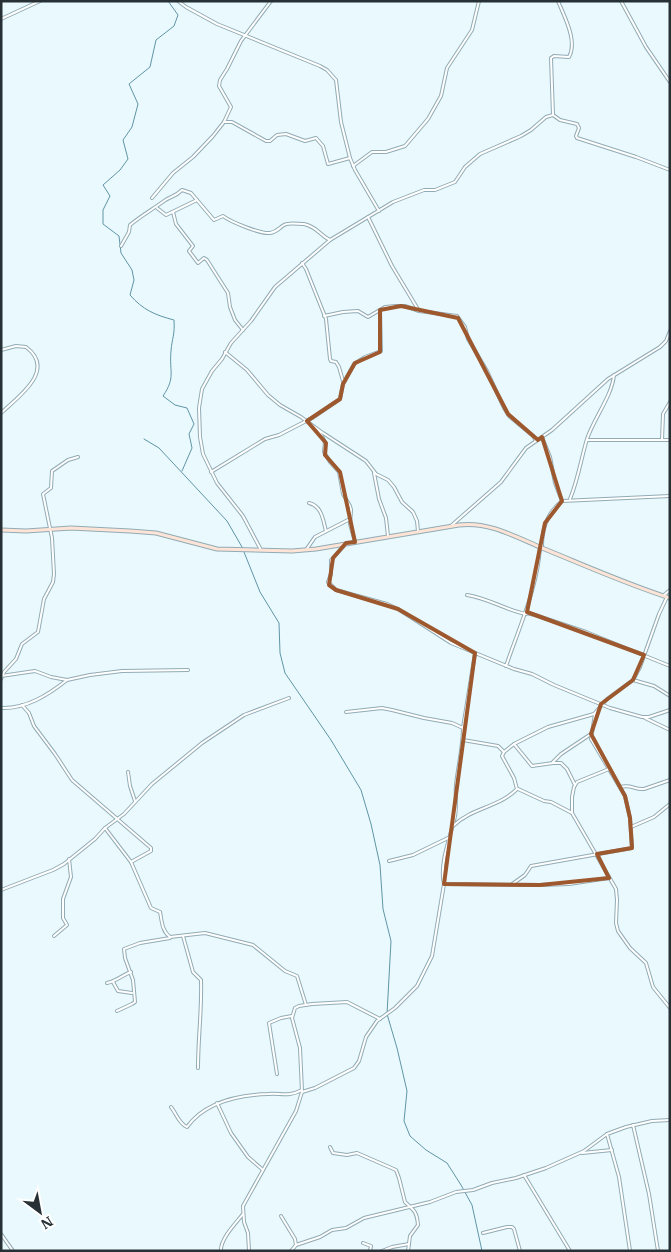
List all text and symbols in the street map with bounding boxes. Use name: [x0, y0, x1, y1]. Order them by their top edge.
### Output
north arrow: [15, 1187, 65, 1237]
text: N: [37, 1212, 56, 1234]

